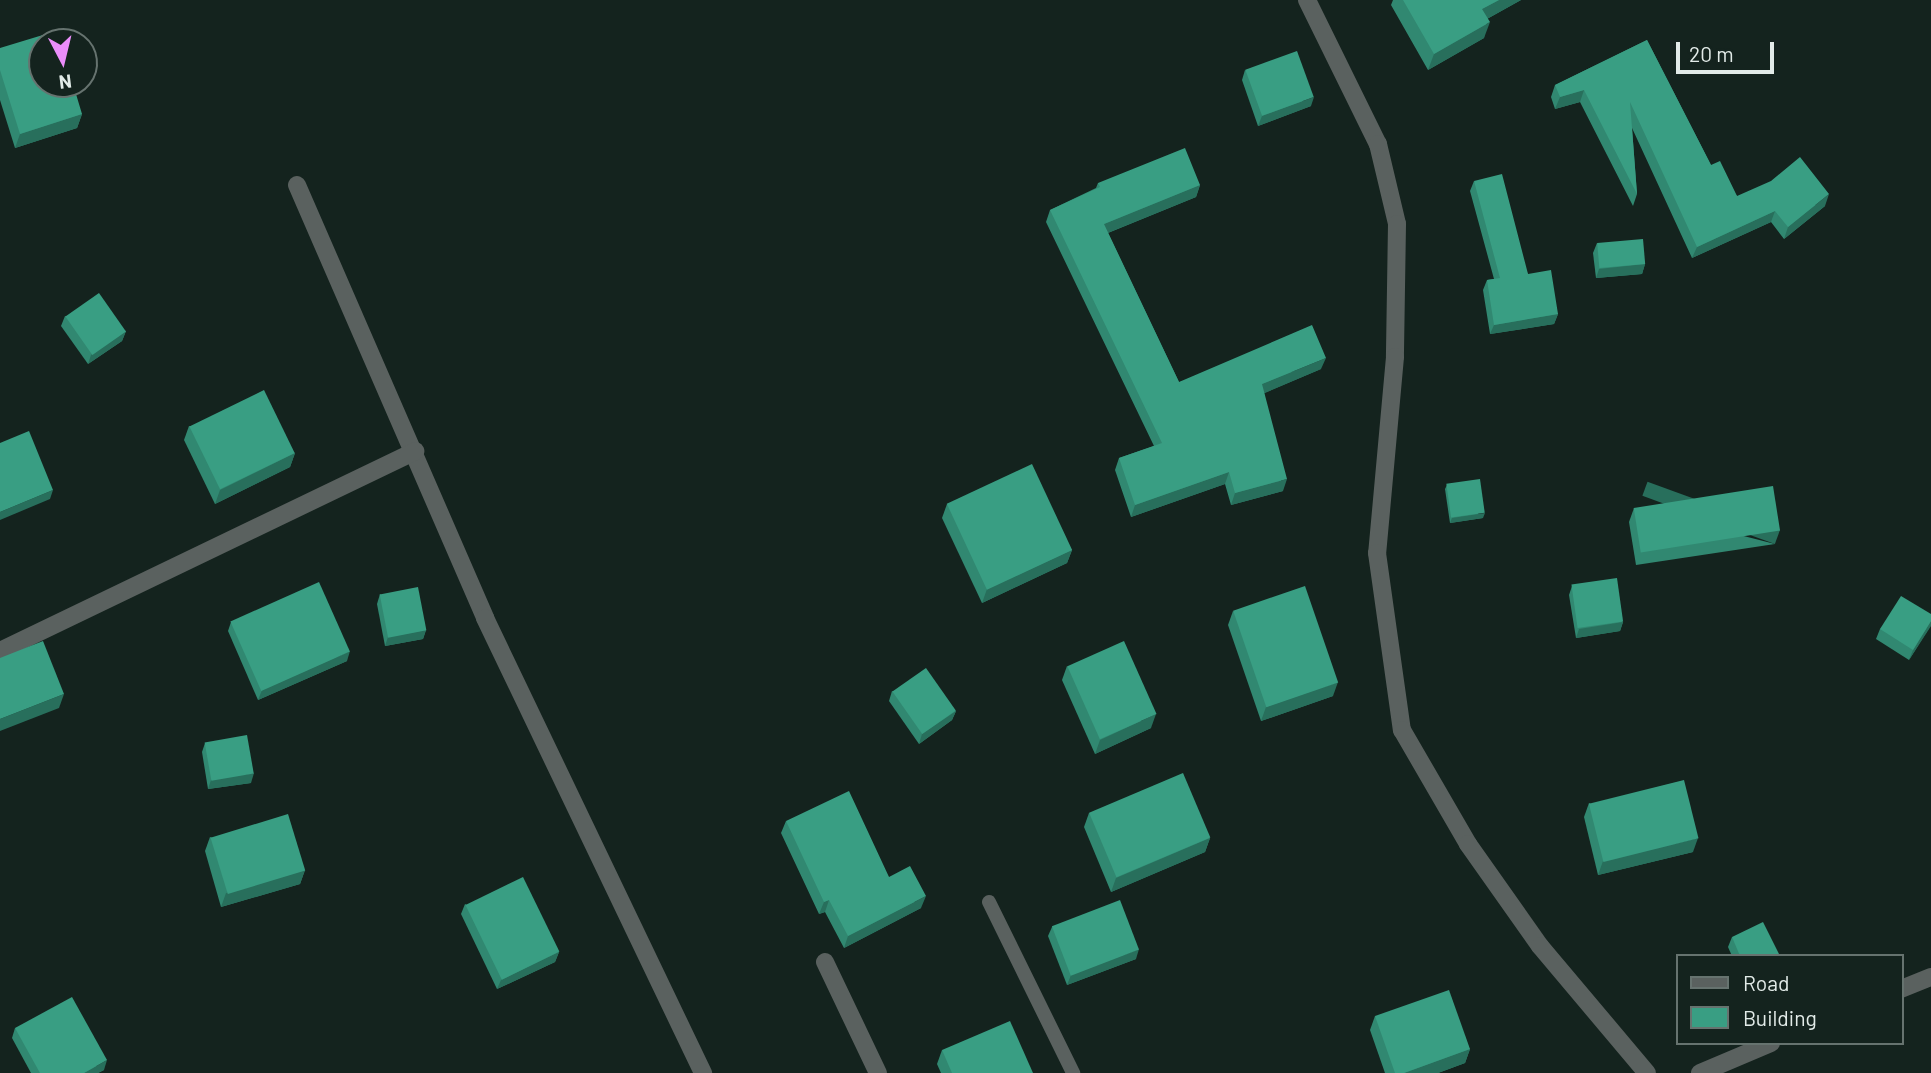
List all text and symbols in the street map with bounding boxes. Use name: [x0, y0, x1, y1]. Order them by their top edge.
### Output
north arrow: [28, 28, 98, 98]
scale bar: [1679, 28, 1777, 72]
text: 20 m: [1689, 41, 1734, 66]
text: N: [58, 70, 73, 95]
legend: [1675, 954, 1903, 1045]
text: Road: [1743, 970, 1789, 995]
text: Building: [1743, 1005, 1817, 1030]

